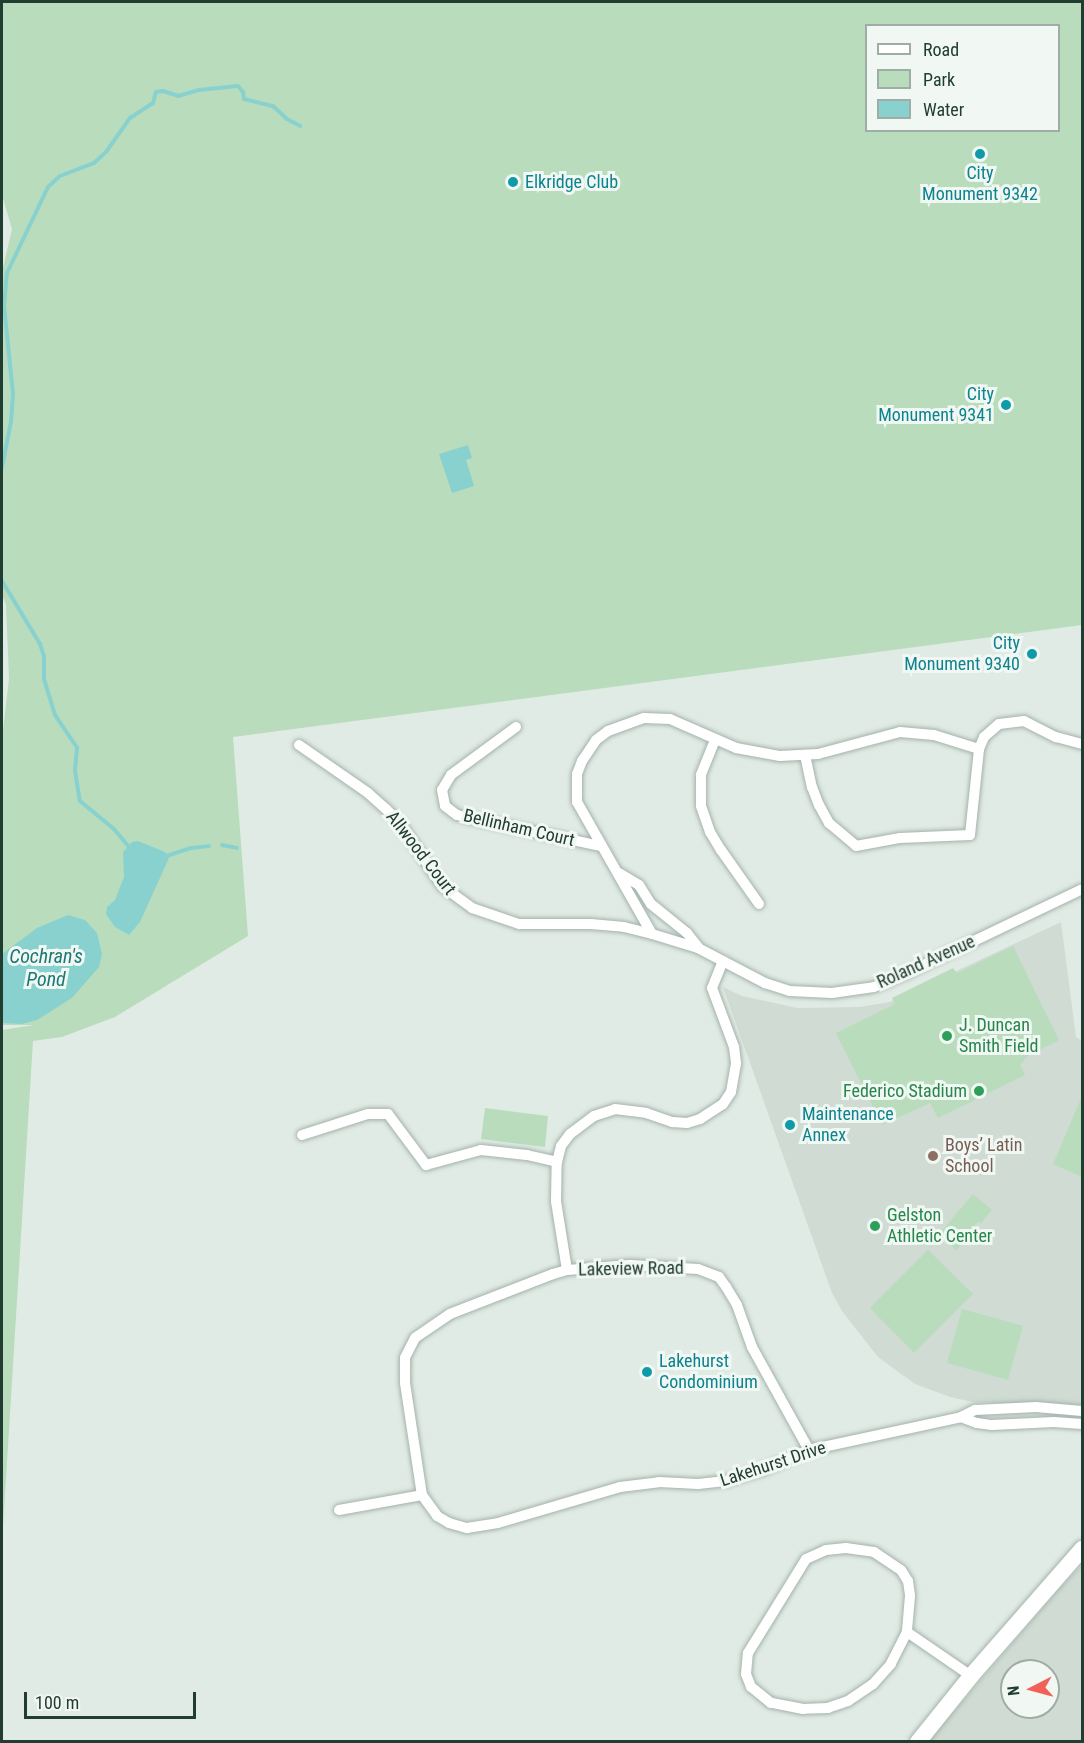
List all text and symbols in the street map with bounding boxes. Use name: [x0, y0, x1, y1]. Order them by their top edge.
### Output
legend: [865, 24, 1060, 132]
text: Road: [923, 39, 959, 60]
text: Park: [923, 69, 955, 90]
text: Water: [923, 99, 964, 120]
marker: City Monument 9342: [973, 147, 987, 161]
place label: City Monument 9342: [922, 163, 1038, 206]
place label: Elkridge Club: [525, 171, 618, 193]
marker: Elkridge Club: [506, 175, 520, 189]
place label: City Monument 9341: [878, 384, 994, 426]
marker: City Monument 9341: [999, 398, 1013, 412]
place label: City Monument 9340: [904, 633, 1020, 676]
marker: City Monument 9340: [1025, 647, 1039, 661]
street label: Bellinham Court: [461, 805, 577, 851]
street label: Allwood Court: [382, 807, 460, 899]
street label: Roland Avenue: [874, 931, 978, 993]
water label: Cochran's Pond: [9, 945, 83, 992]
place label: J. Duncan Smith Field: [959, 1015, 1038, 1058]
marker: J. Duncan Smith Field: [940, 1029, 954, 1043]
place label: Federico Stadium: [843, 1080, 967, 1102]
marker: Federico Stadium: [972, 1084, 986, 1098]
place label: Maintenance Annex: [802, 1104, 894, 1146]
marker: Maintenance Annex: [783, 1118, 797, 1132]
place label: Boys’ Latin School: [945, 1135, 1022, 1178]
marker: Boys’ Latin School: [926, 1149, 940, 1163]
place label: Gelston Athletic Center: [887, 1205, 992, 1248]
marker: Gelston Athletic Center: [868, 1219, 882, 1233]
street label: Lakeview Road: [578, 1257, 684, 1281]
place label: Lakehurst Condominium: [659, 1351, 758, 1394]
marker: Lakehurst Condominium: [640, 1365, 654, 1379]
street label: Lakehurst Drive: [717, 1437, 829, 1491]
north arrow: [1000, 1659, 1060, 1719]
scale bar: [27, 1680, 200, 1718]
text: N: [1004, 1685, 1024, 1697]
text: 100 m: [35, 1692, 79, 1713]

